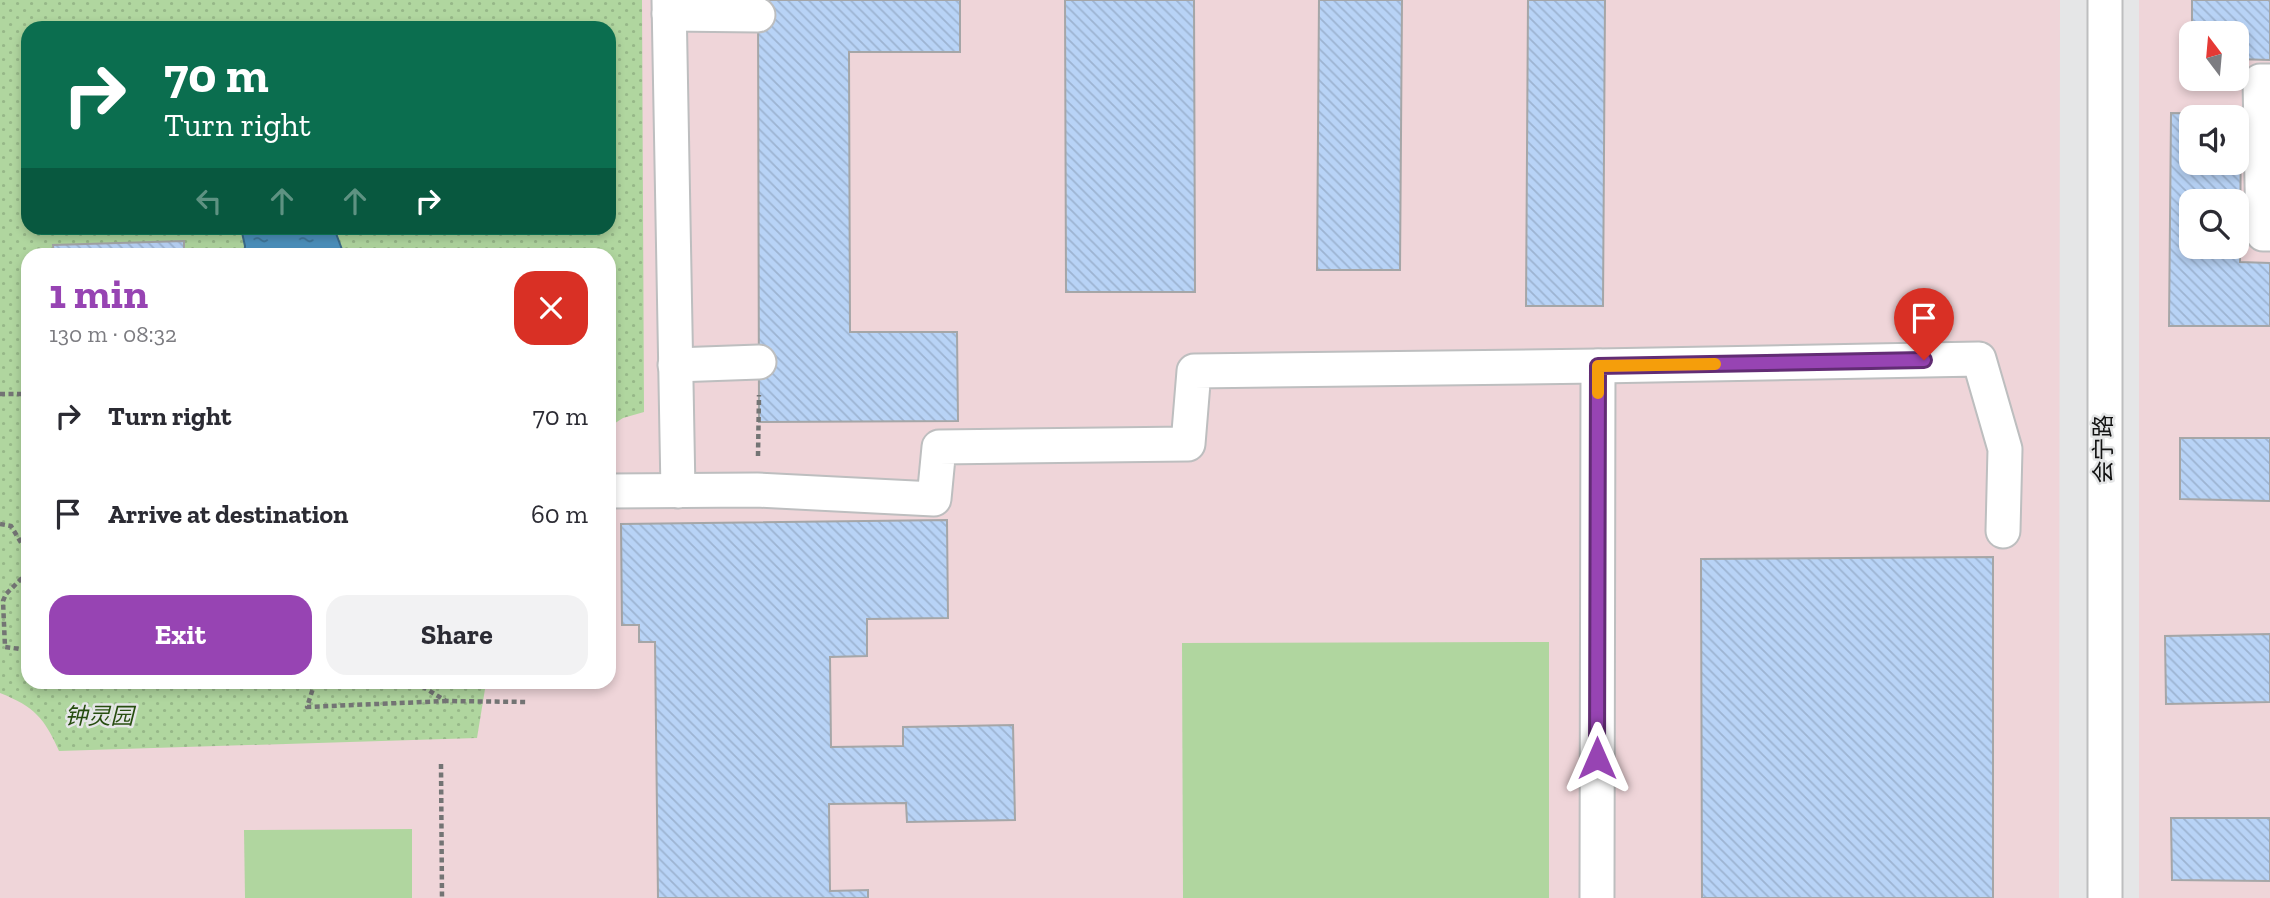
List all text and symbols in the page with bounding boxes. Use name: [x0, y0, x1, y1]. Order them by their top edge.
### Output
north arrow: [2179, 21, 2249, 91]
map controls: [2179, 21, 2249, 259]
text: 70 m: [164, 46, 269, 105]
icon: right: [49, 49, 140, 140]
button: sound: [2179, 105, 2249, 175]
text: Turn right: [164, 106, 311, 144]
icon: left: [190, 182, 228, 220]
icon: ahead: [263, 182, 301, 220]
icon: ahead: [336, 182, 374, 220]
icon: right: [409, 182, 447, 220]
button: search: [2179, 189, 2249, 259]
text: 1 min: [49, 268, 148, 319]
button: close: [514, 271, 588, 345]
pin: [1894, 288, 1954, 360]
icon: arrive: [1905, 299, 1943, 337]
text: 130 m · 08:32: [49, 320, 177, 348]
icon: right: [49, 397, 87, 435]
text: Turn right: [108, 400, 231, 432]
text: 70 m: [532, 400, 588, 432]
street label: 会宁路: [2089, 415, 2117, 484]
icon: arrive: [49, 495, 87, 533]
text: Arrive at destination: [108, 498, 348, 530]
text: 60 m: [531, 498, 588, 530]
button: Exit: [49, 595, 312, 675]
button: Share: [326, 595, 588, 675]
park label: 钟灵园: [65, 702, 137, 730]
position arrow: [1560, 721, 1634, 795]

